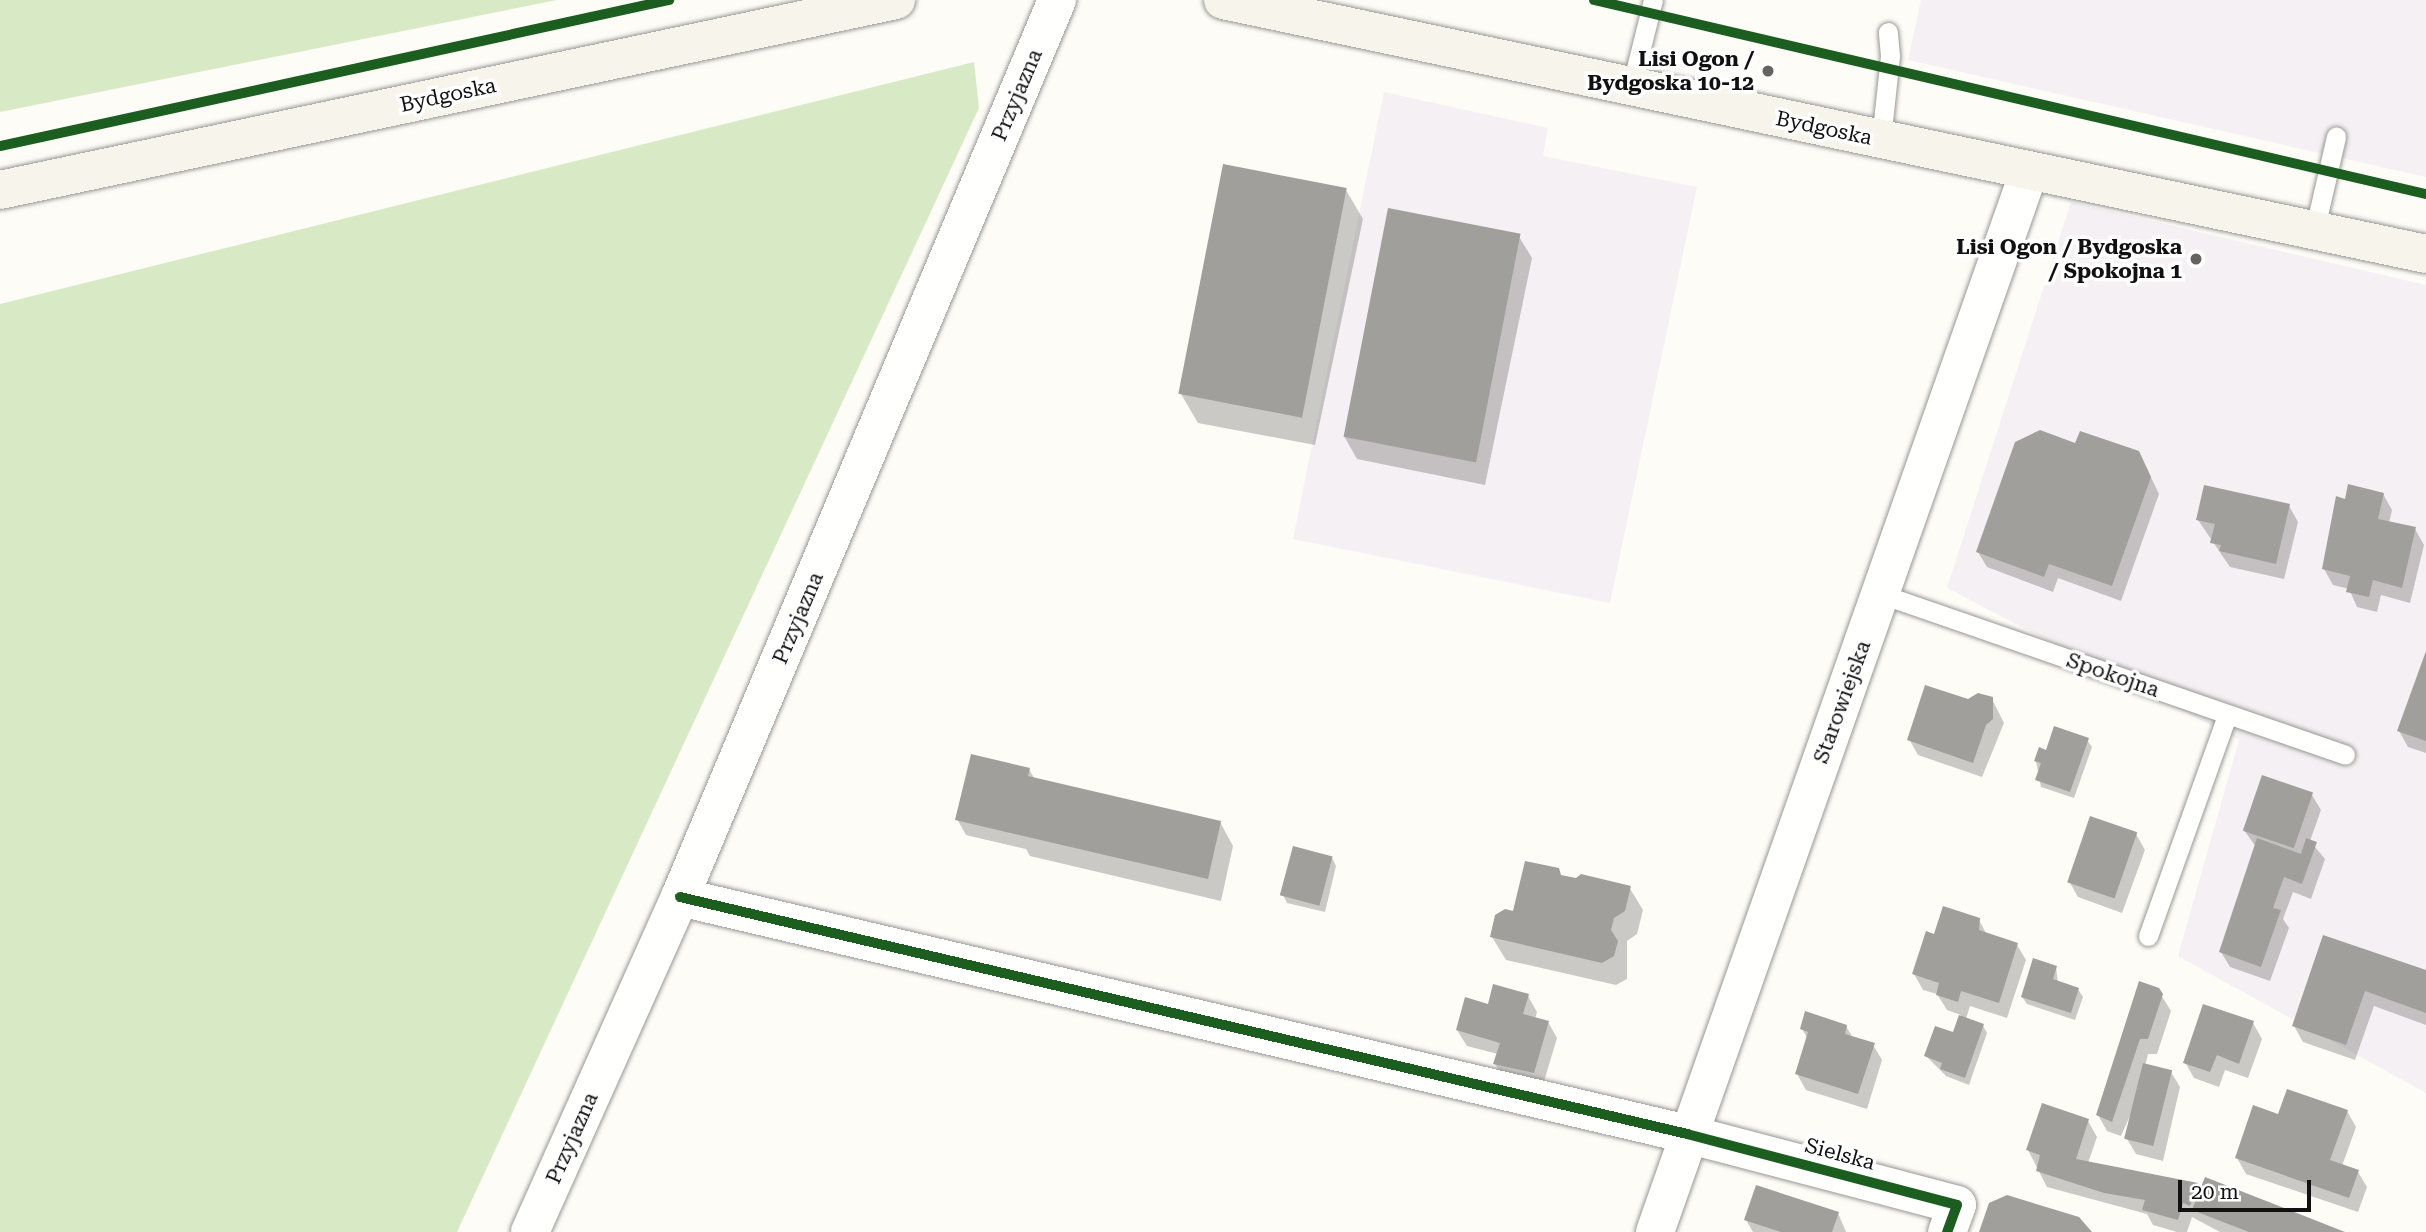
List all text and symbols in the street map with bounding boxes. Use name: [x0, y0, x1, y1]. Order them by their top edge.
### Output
street label: Przyjazna: [986, 45, 1048, 145]
place label: Lisi Ogon / Bydgoska 10-12: [1587, 46, 1754, 96]
marker: Lisi Ogon / Bydgoska 10-12: [1760, 63, 1776, 79]
street label: Bydgoska: [398, 73, 498, 117]
street label: Bydgoska: [1774, 106, 1874, 150]
place label: Lisi Ogon / Bydgoska / Spokojna 1: [1956, 234, 2182, 284]
marker: Lisi Ogon / Bydgoska / Spokojna 1: [2188, 251, 2204, 267]
street label: Przyjazna: [767, 568, 829, 668]
street label: Starowiejska: [1808, 637, 1876, 767]
street label: Spokojna: [2063, 647, 2163, 703]
street label: Przyjazna: [541, 1088, 603, 1188]
street label: Sielska: [1802, 1133, 1878, 1175]
scale bar: [2181, 1166, 2314, 1210]
text: 20 m: [2191, 1180, 2239, 1204]

